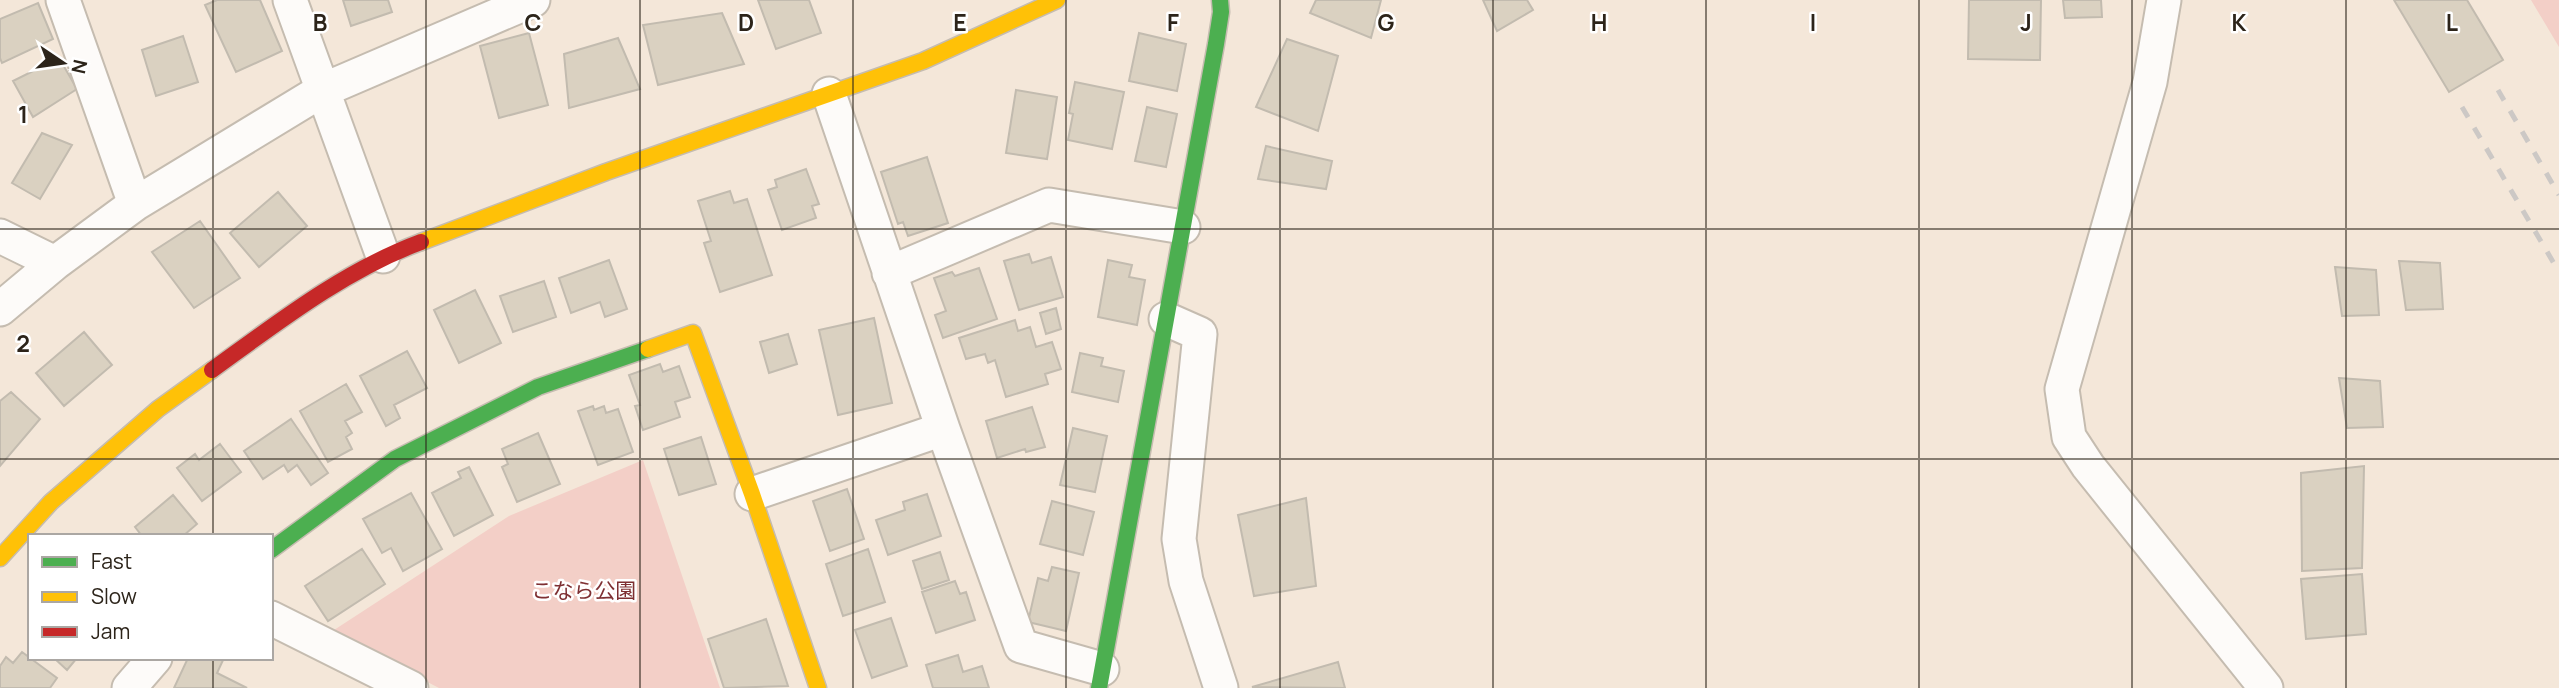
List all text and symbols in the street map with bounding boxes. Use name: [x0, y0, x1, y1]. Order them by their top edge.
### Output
text: B: [313, 6, 327, 38]
text: C: [525, 6, 542, 38]
text: D: [738, 6, 754, 38]
text: E: [953, 6, 967, 38]
text: F: [1167, 6, 1179, 38]
text: G: [1378, 6, 1395, 38]
text: H: [1591, 6, 1607, 38]
text: I: [1810, 6, 1816, 38]
text: J: [2020, 6, 2032, 38]
text: K: [2232, 6, 2247, 38]
text: L: [2446, 6, 2458, 38]
north arrow: [28, 28, 98, 98]
text: N: [65, 57, 94, 76]
text: 1: [18, 98, 28, 130]
text: 2: [16, 327, 30, 359]
legend: [28, 534, 273, 660]
text: Fast: [91, 547, 132, 575]
park label: こなら公園: [532, 576, 637, 604]
text: Slow: [91, 582, 137, 610]
text: Jam: [91, 617, 130, 645]

